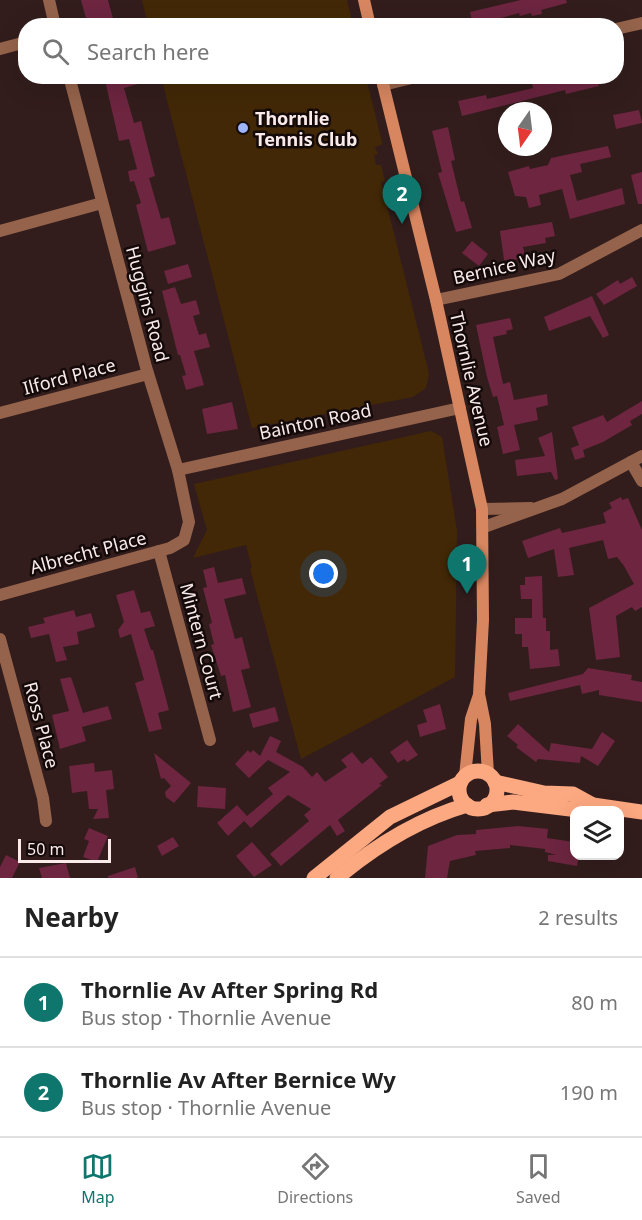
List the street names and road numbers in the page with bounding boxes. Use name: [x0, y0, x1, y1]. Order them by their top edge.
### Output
street label: Bernice Way: [451, 242, 558, 289]
street label: Huggins Road: [121, 243, 175, 365]
street label: Thornlie Avenue: [445, 309, 499, 449]
street label: Ilford Place: [20, 352, 118, 400]
street label: Bainton Road: [257, 397, 373, 445]
street label: Albrecht Place: [27, 525, 149, 579]
street label: Mintern Court: [175, 580, 229, 702]
street label: Ross Place: [19, 679, 65, 771]

